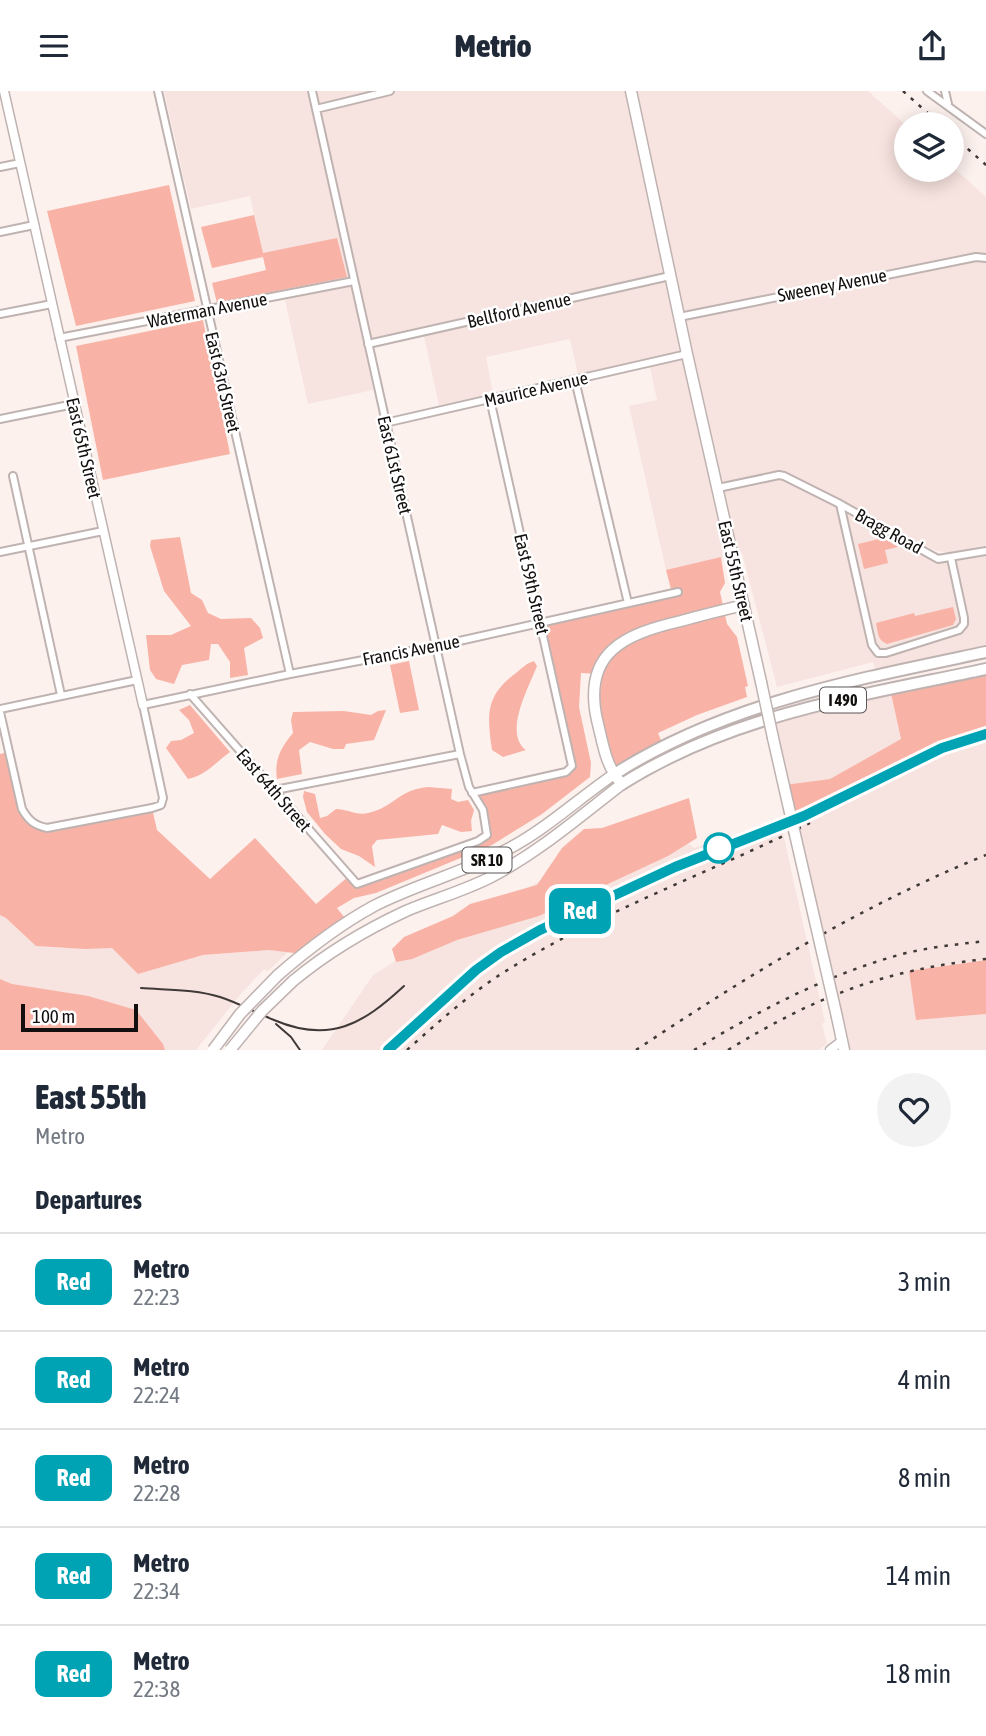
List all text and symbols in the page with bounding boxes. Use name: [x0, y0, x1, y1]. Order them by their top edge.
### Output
icon: menu: [35, 27, 73, 65]
text: Metrio: [454, 27, 532, 64]
icon: share: [913, 27, 951, 65]
map controls: [894, 112, 964, 182]
button: layers: [894, 112, 964, 182]
street label: Sweeney Avenue: [776, 264, 888, 306]
street label: Waterman Avenue: [145, 288, 269, 332]
street label: Bellford Avenue: [465, 288, 573, 332]
street label: East 63rd Street: [201, 330, 245, 434]
street label: Maurice Avenue: [482, 367, 590, 411]
street label: East 65th Street: [62, 396, 106, 500]
street label: East 61st Street: [373, 414, 417, 516]
street label: Bragg Road: [852, 504, 926, 558]
street label: East 55th Street: [714, 519, 758, 623]
street label: East 59th Street: [510, 532, 554, 636]
street label: Francis Avenue: [361, 630, 461, 670]
road number: I 490: [820, 687, 866, 713]
street label: East 64th Street: [232, 744, 316, 836]
unlabelled marker: [704, 833, 734, 863]
road number: SR 10: [462, 847, 512, 873]
line badge: Red: [540, 888, 620, 934]
text: Red: [563, 897, 597, 924]
scale bar: [21, 1001, 138, 1033]
text: 100 m: [32, 1005, 75, 1027]
button: heart: [877, 1073, 951, 1147]
text: East 55th: [35, 1078, 147, 1116]
text: Metro: [35, 1123, 85, 1149]
text: Departures: [35, 1185, 142, 1215]
text: Metro: [133, 1254, 190, 1284]
text: 3 min: [898, 1267, 951, 1297]
text: Red: [56, 1268, 91, 1295]
text: 22:23: [133, 1284, 180, 1310]
text: Metro: [133, 1352, 190, 1382]
text: 4 min: [898, 1365, 951, 1395]
text: Red: [56, 1366, 91, 1393]
text: 22:24: [133, 1382, 180, 1408]
text: Metro: [133, 1450, 190, 1480]
text: 8 min: [898, 1463, 951, 1493]
text: Red: [56, 1464, 91, 1491]
text: 22:28: [133, 1480, 180, 1506]
text: Metro: [133, 1548, 190, 1578]
text: 14 min: [886, 1561, 951, 1591]
text: Red: [56, 1562, 91, 1589]
text: 22:34: [133, 1578, 180, 1604]
text: Metro: [133, 1646, 190, 1676]
text: 18 min: [886, 1659, 951, 1689]
text: Red: [56, 1660, 91, 1687]
text: 22:38: [133, 1676, 180, 1702]

